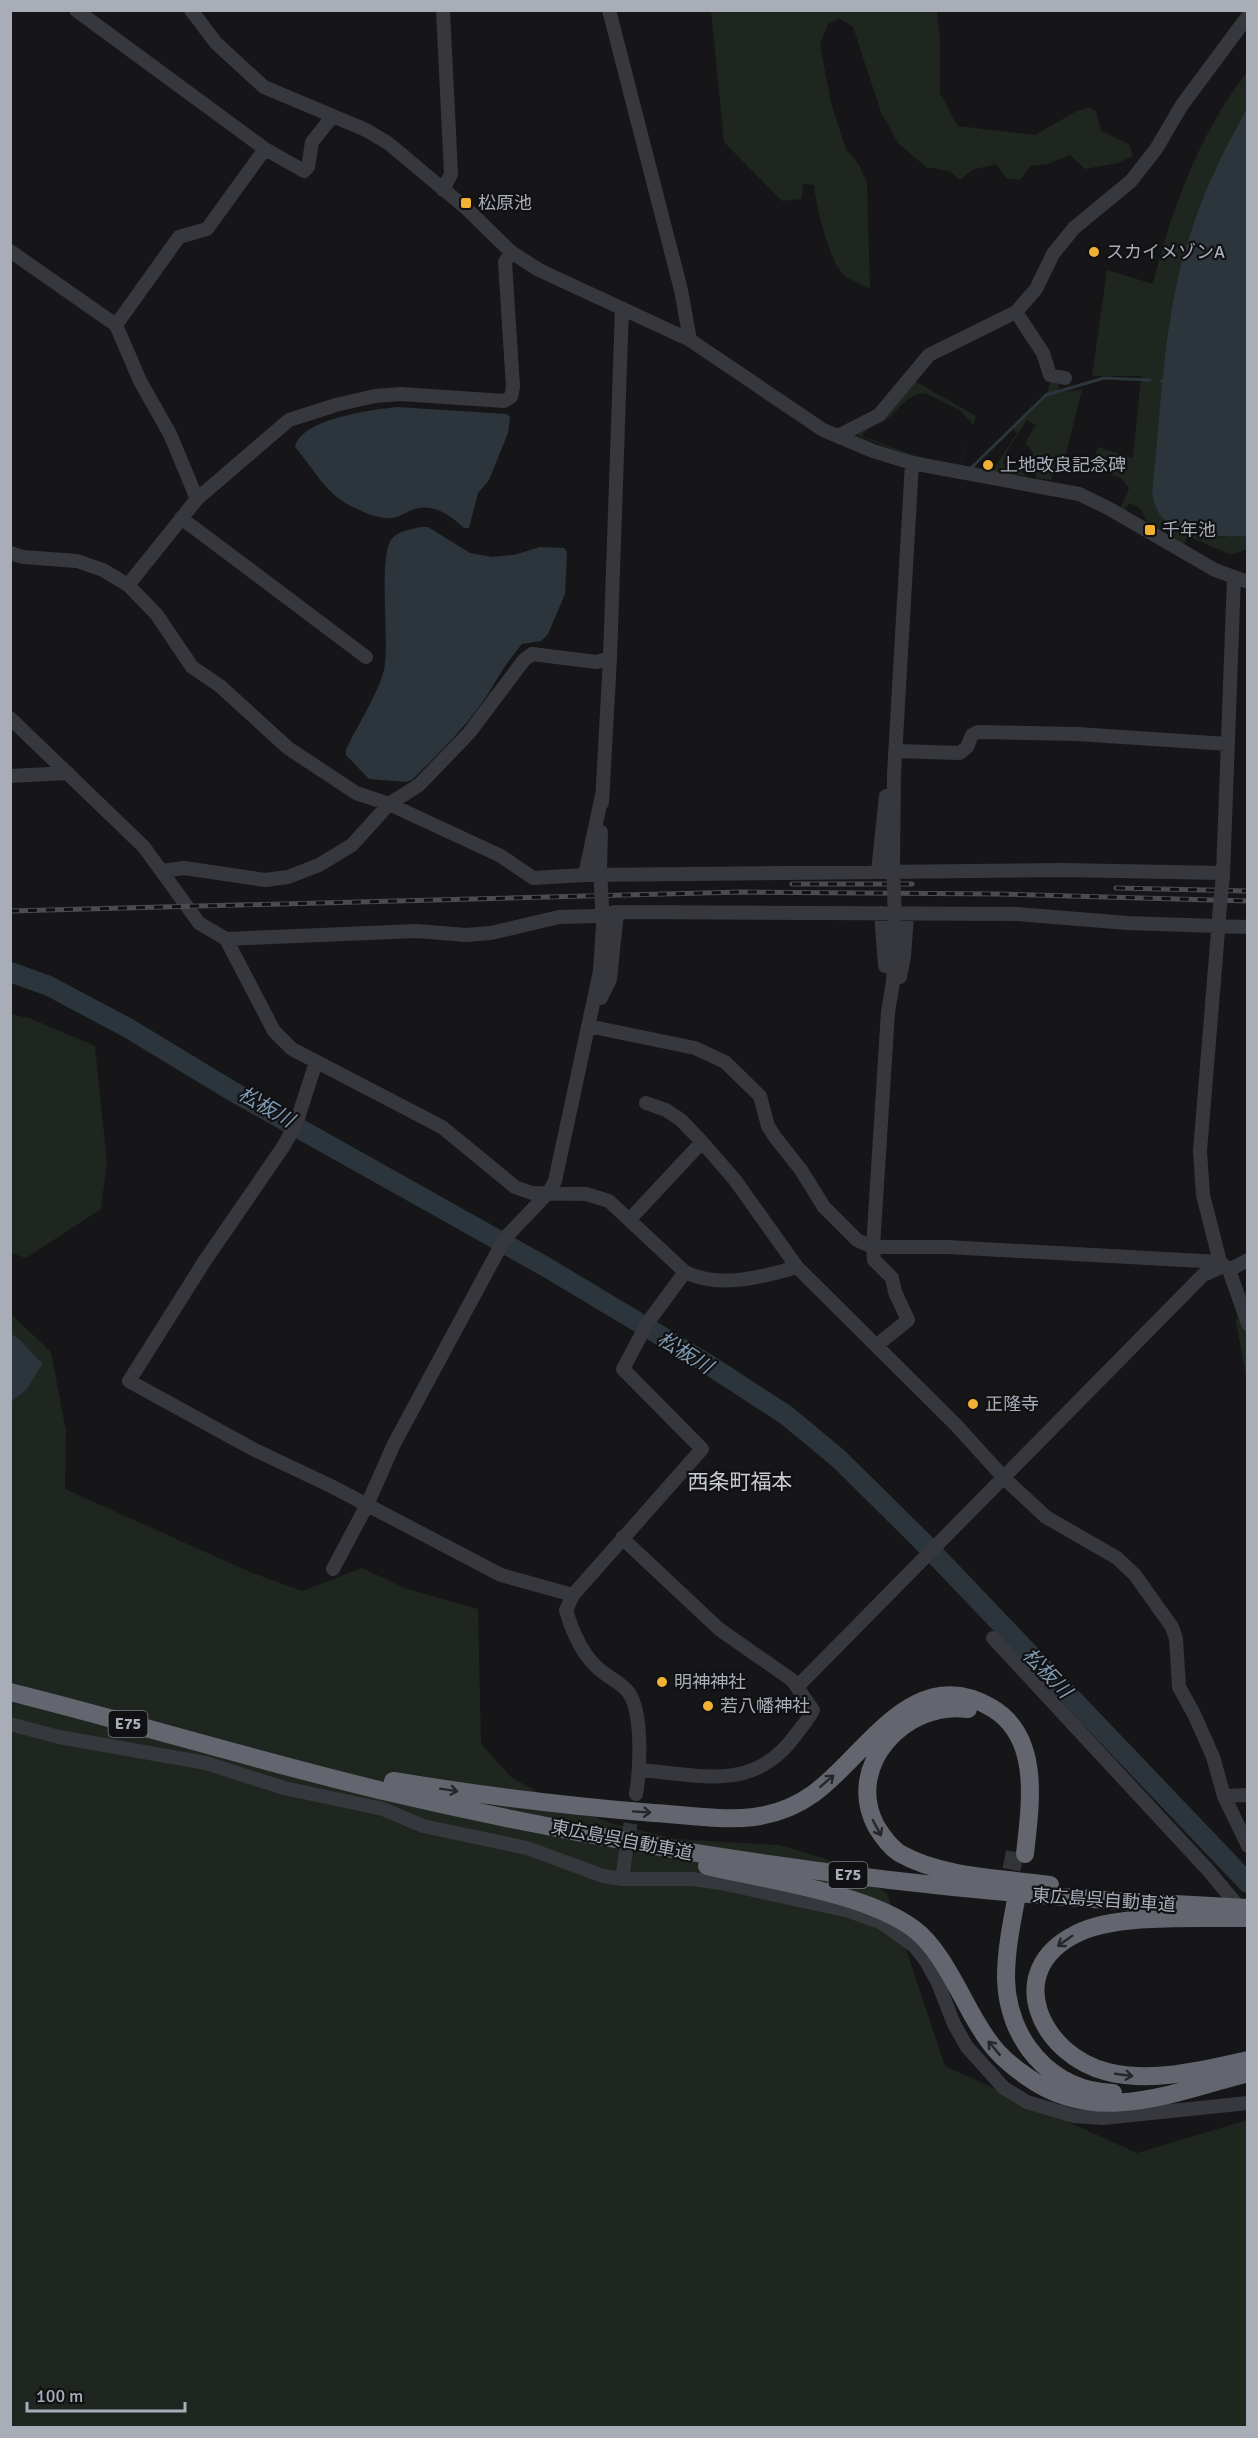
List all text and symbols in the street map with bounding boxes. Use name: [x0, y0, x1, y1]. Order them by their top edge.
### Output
place label: 松原池: [478, 192, 532, 214]
marker: 松原池: [459, 196, 473, 210]
place label: スカイメゾンA: [1106, 241, 1225, 263]
marker: スカイメゾンA: [1087, 245, 1101, 259]
place label: 上地改良記念碑: [1000, 454, 1126, 476]
marker: 上地改良記念碑: [981, 458, 995, 472]
place label: 千年池: [1162, 519, 1216, 541]
marker: 千年池: [1143, 523, 1157, 537]
water label: 松板川: [234, 1081, 300, 1134]
water label: 松板川: [653, 1327, 719, 1381]
place label: 正隆寺: [985, 1393, 1039, 1415]
marker: 正隆寺: [966, 1397, 980, 1411]
district label: 西条町福本: [688, 1469, 793, 1495]
water label: 松板川: [1017, 1643, 1078, 1705]
place label: 明神神社: [674, 1671, 746, 1693]
marker: 明神神社: [655, 1675, 669, 1689]
place label: 若八幡神社: [720, 1695, 810, 1717]
marker: 若八幡神社: [701, 1699, 715, 1713]
road number: E75: [108, 1711, 148, 1737]
one-way arrow: [819, 1775, 835, 1788]
one-way arrow: [438, 1785, 458, 1796]
one-way arrow: [632, 1806, 652, 1817]
street label: 東広島呉自動車道: [549, 1815, 695, 1865]
one-way arrow: [872, 1819, 884, 1837]
road number: E75: [828, 1862, 868, 1888]
street label: 東広島呉自動車道: [1031, 1884, 1177, 1916]
one-way arrow: [1057, 1935, 1073, 1947]
one-way arrow: [988, 2040, 1001, 2056]
one-way arrow: [1114, 2069, 1134, 2080]
scale bar: [27, 2375, 184, 2413]
text: 100 m: [36, 2385, 83, 2407]

